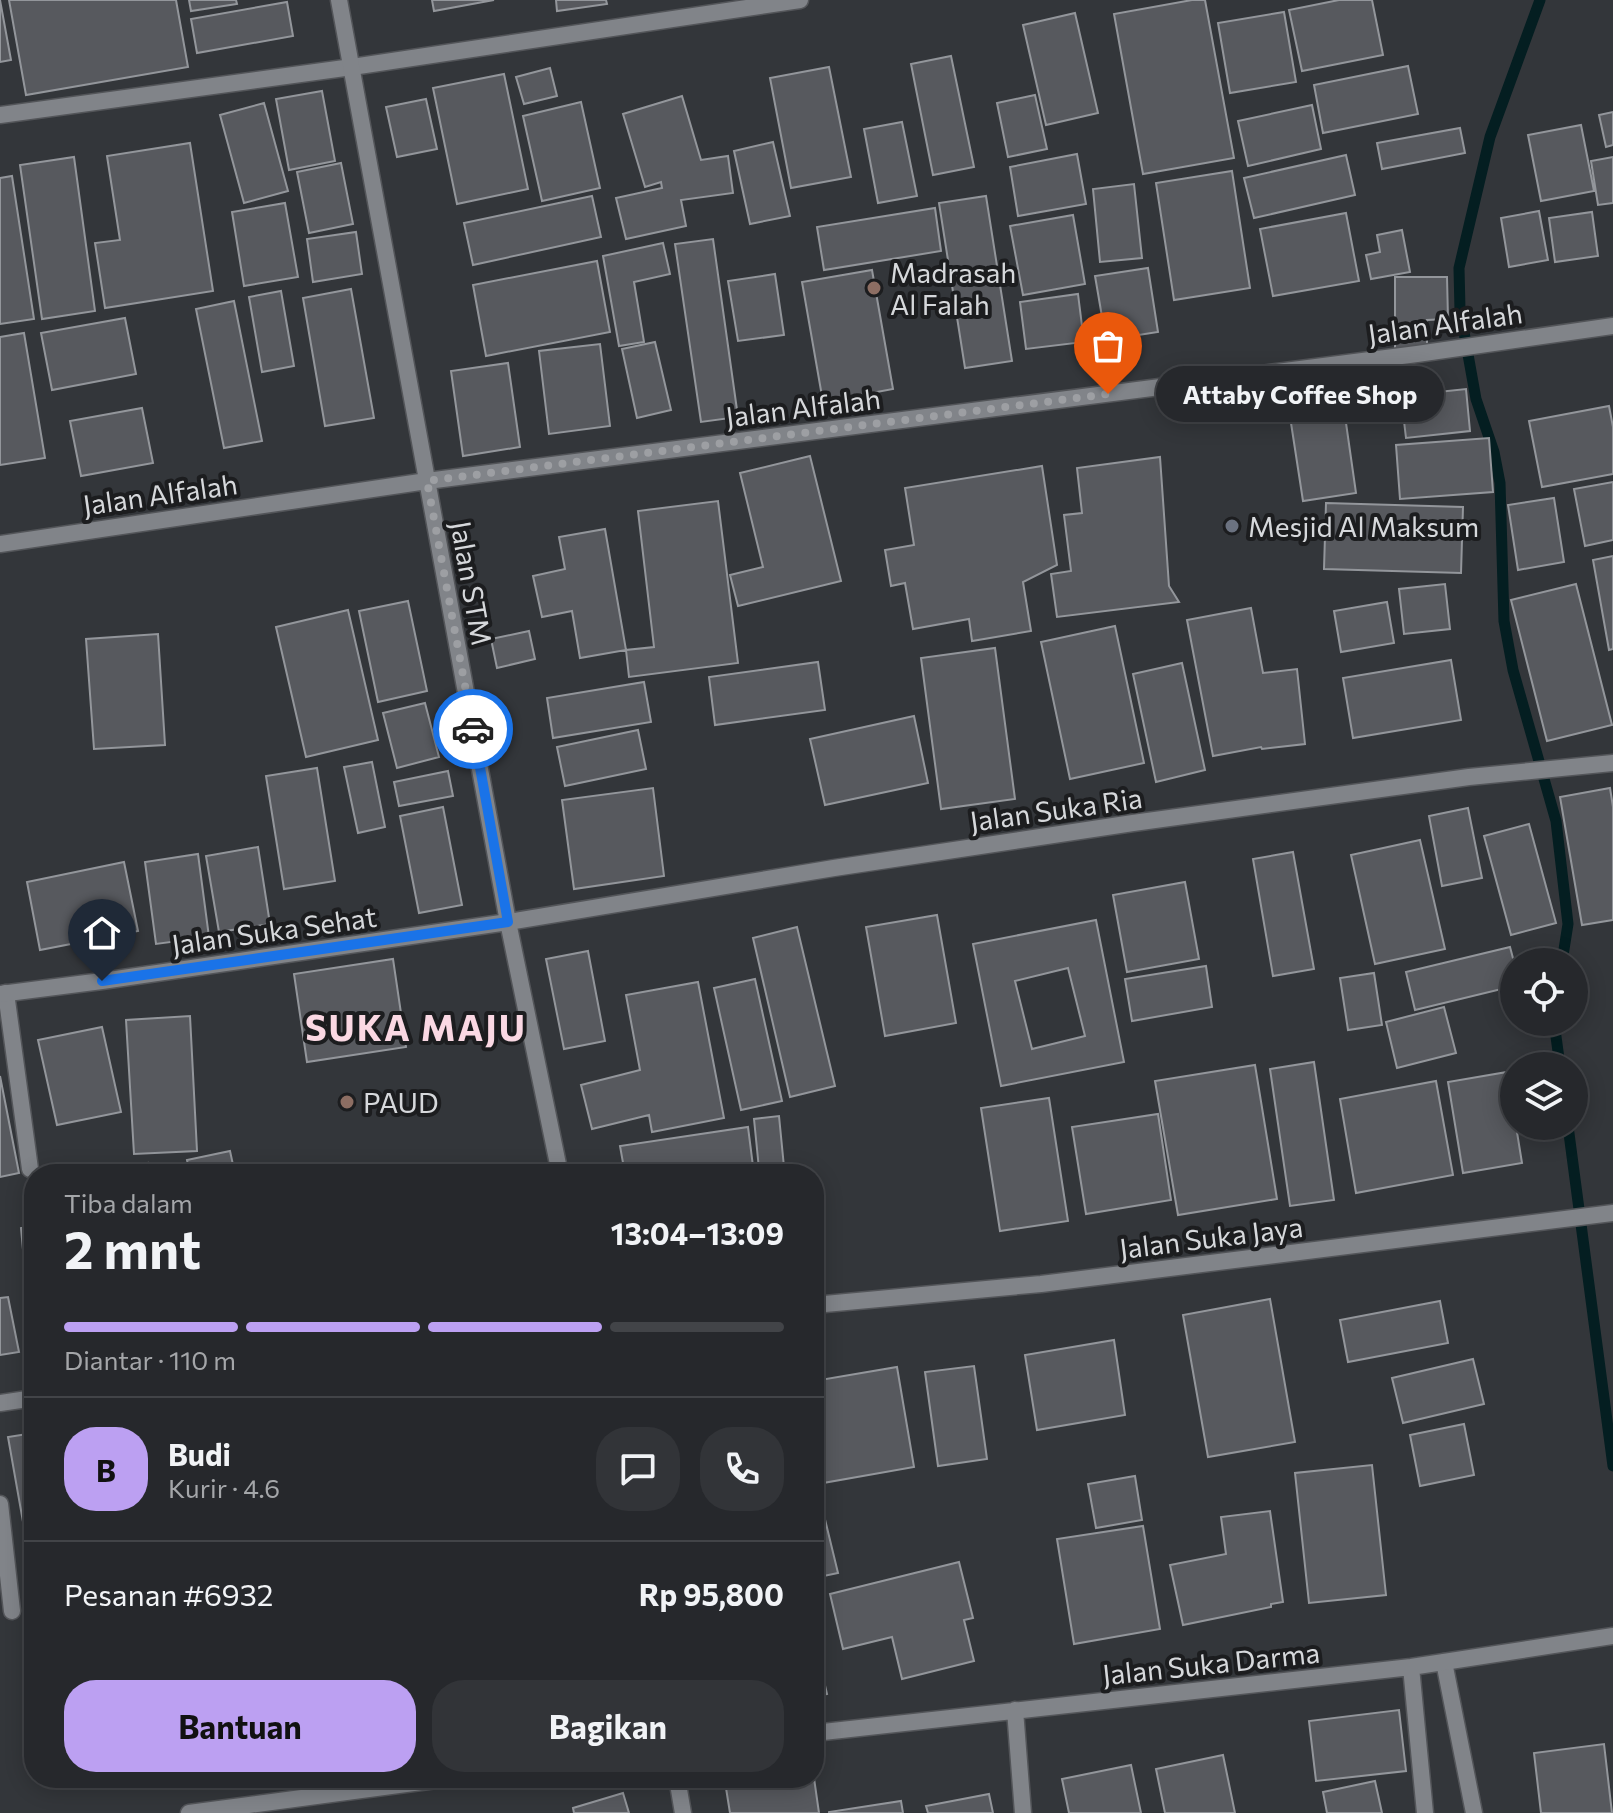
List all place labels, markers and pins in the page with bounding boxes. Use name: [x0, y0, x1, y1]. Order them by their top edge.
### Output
place label: Madrasah Al Falah: [890, 255, 1016, 321]
marker: Madrasah Al Falah: [865, 279, 883, 297]
pin: [1074, 312, 1142, 394]
callout: Attaby Coffee Shop: [1156, 366, 1444, 422]
place label: Mesjid Al Maksum: [1248, 509, 1479, 543]
marker: Mesjid Al Maksum: [1223, 517, 1241, 535]
pin: [68, 899, 136, 981]
place label: PAUD: [363, 1085, 439, 1119]
marker: PAUD: [338, 1093, 356, 1111]

